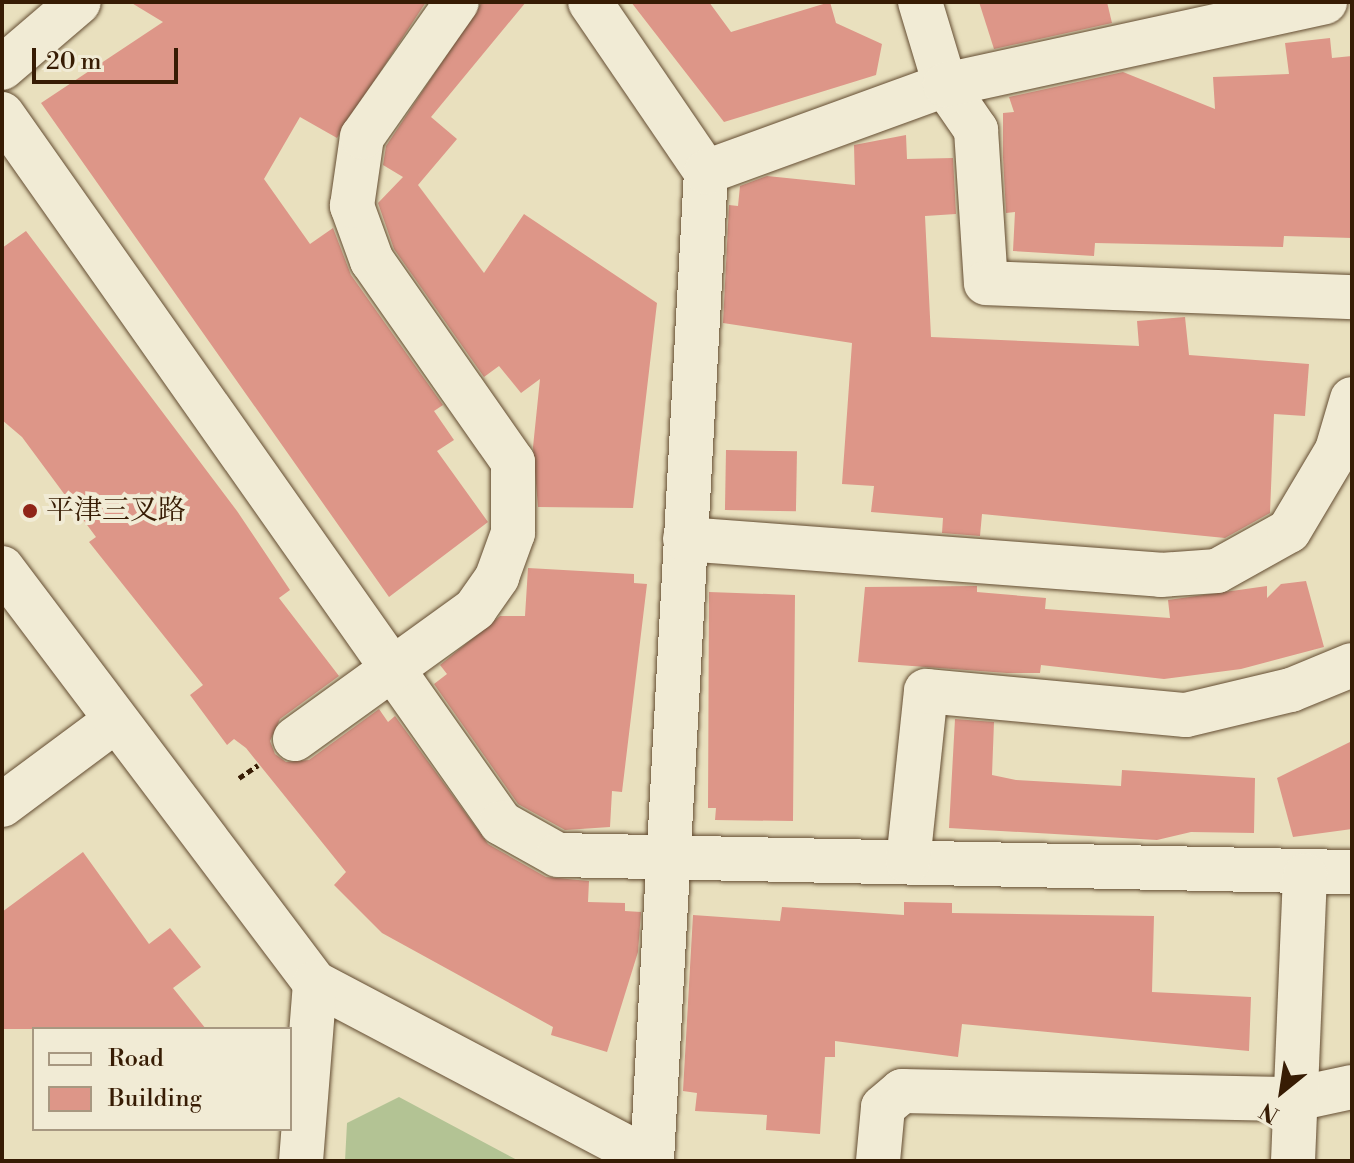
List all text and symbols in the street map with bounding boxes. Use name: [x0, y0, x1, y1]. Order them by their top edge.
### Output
scale bar: [36, 32, 182, 82]
text: 20 m: [46, 47, 102, 77]
place label: 平津三叉路: [46, 494, 186, 528]
marker: 平津三叉路: [21, 502, 39, 520]
legend: [32, 1027, 292, 1131]
text: Road: [108, 1044, 164, 1074]
north arrow: [1242, 1051, 1322, 1131]
text: Building: [108, 1084, 202, 1114]
text: N: [1255, 1096, 1284, 1128]

